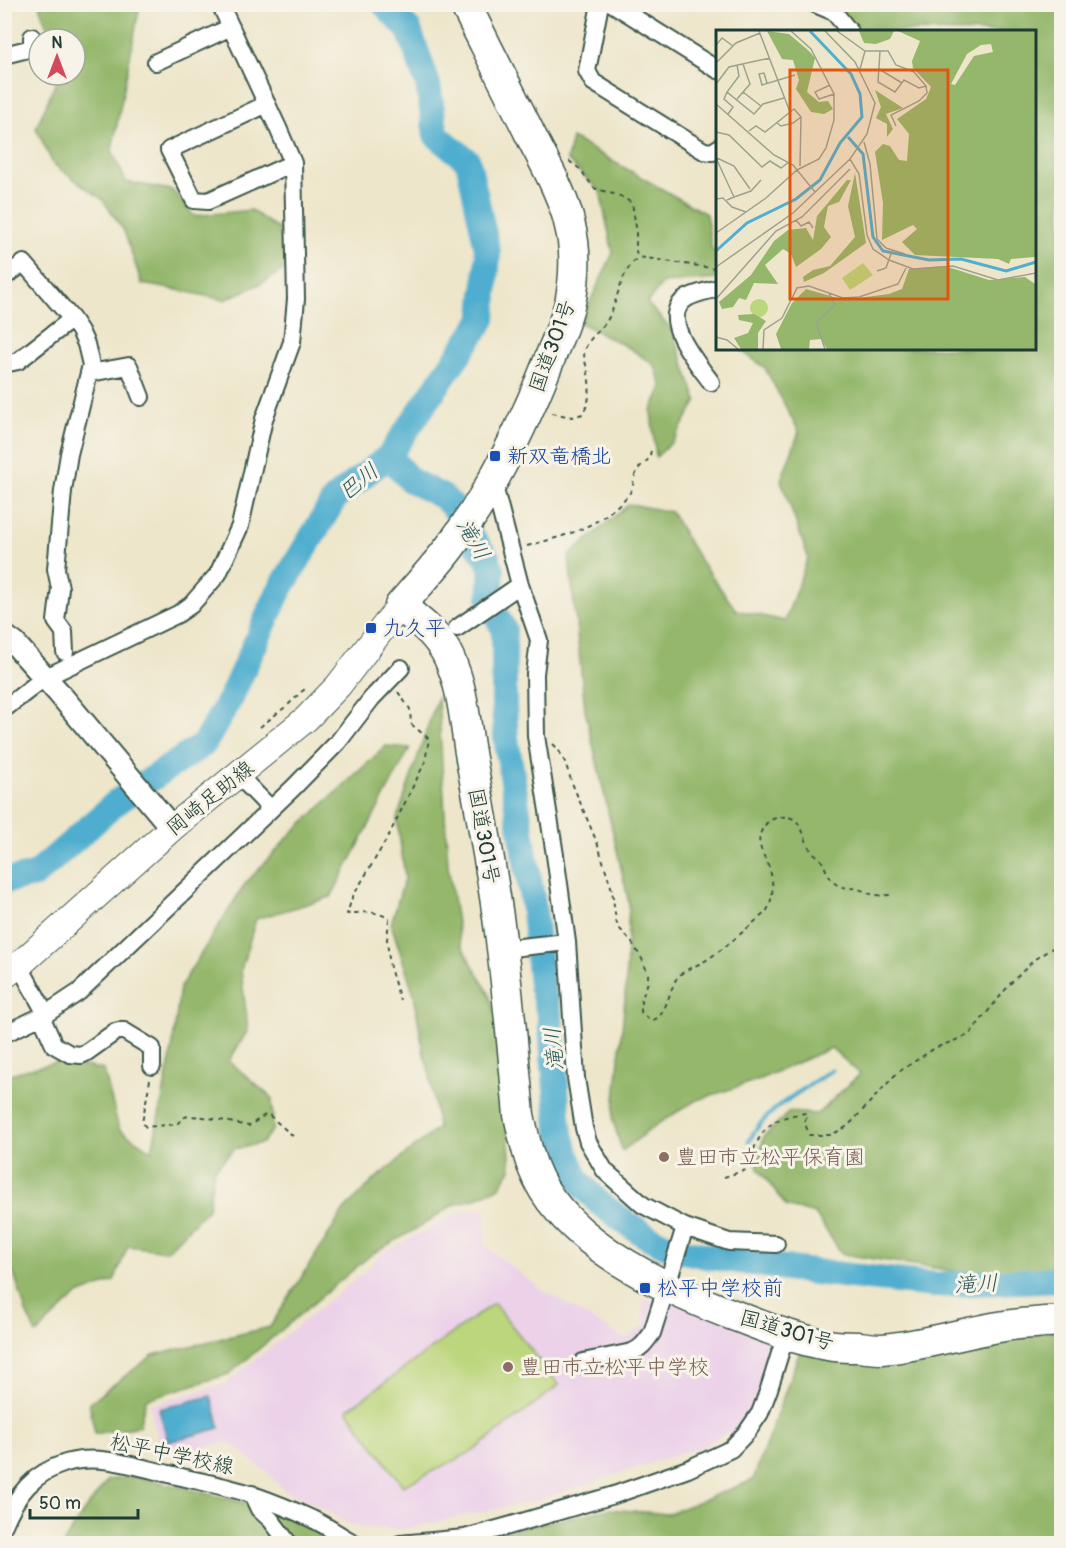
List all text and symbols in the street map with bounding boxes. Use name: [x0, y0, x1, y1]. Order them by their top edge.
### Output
north arrow: [27, 27, 87, 87]
inset map: [716, 30, 1036, 350]
text: N: [52, 33, 63, 53]
street label: 国道301号: [523, 296, 582, 396]
place label: 新双竜橋北: [507, 443, 612, 470]
marker: 新双竜橋北: [488, 449, 502, 463]
water label: 巴川: [333, 457, 385, 507]
water label: 滝川: [450, 513, 496, 566]
place label: 九久平: [383, 615, 446, 642]
marker: 九久平: [364, 621, 378, 635]
street label: 岡崎足助線: [161, 755, 260, 842]
street label: 国道301号: [462, 786, 505, 886]
water label: 滝川: [538, 1026, 570, 1072]
place label: 豊田市立松平保育園: [676, 1144, 865, 1171]
marker: 豊田市立松平保育園: [657, 1150, 671, 1164]
water label: 滝川: [953, 1269, 999, 1299]
place label: 松平中学校前: [657, 1275, 783, 1302]
marker: 松平中学校前: [638, 1281, 652, 1295]
street label: 国道301号: [736, 1304, 837, 1357]
place label: 豊田市立松平中学校: [520, 1354, 709, 1381]
marker: 豊田市立松平中学校: [501, 1360, 515, 1374]
street label: 松平中学校線: [107, 1428, 236, 1481]
scale bar: [30, 1482, 138, 1520]
text: 50 m: [39, 1492, 81, 1515]

